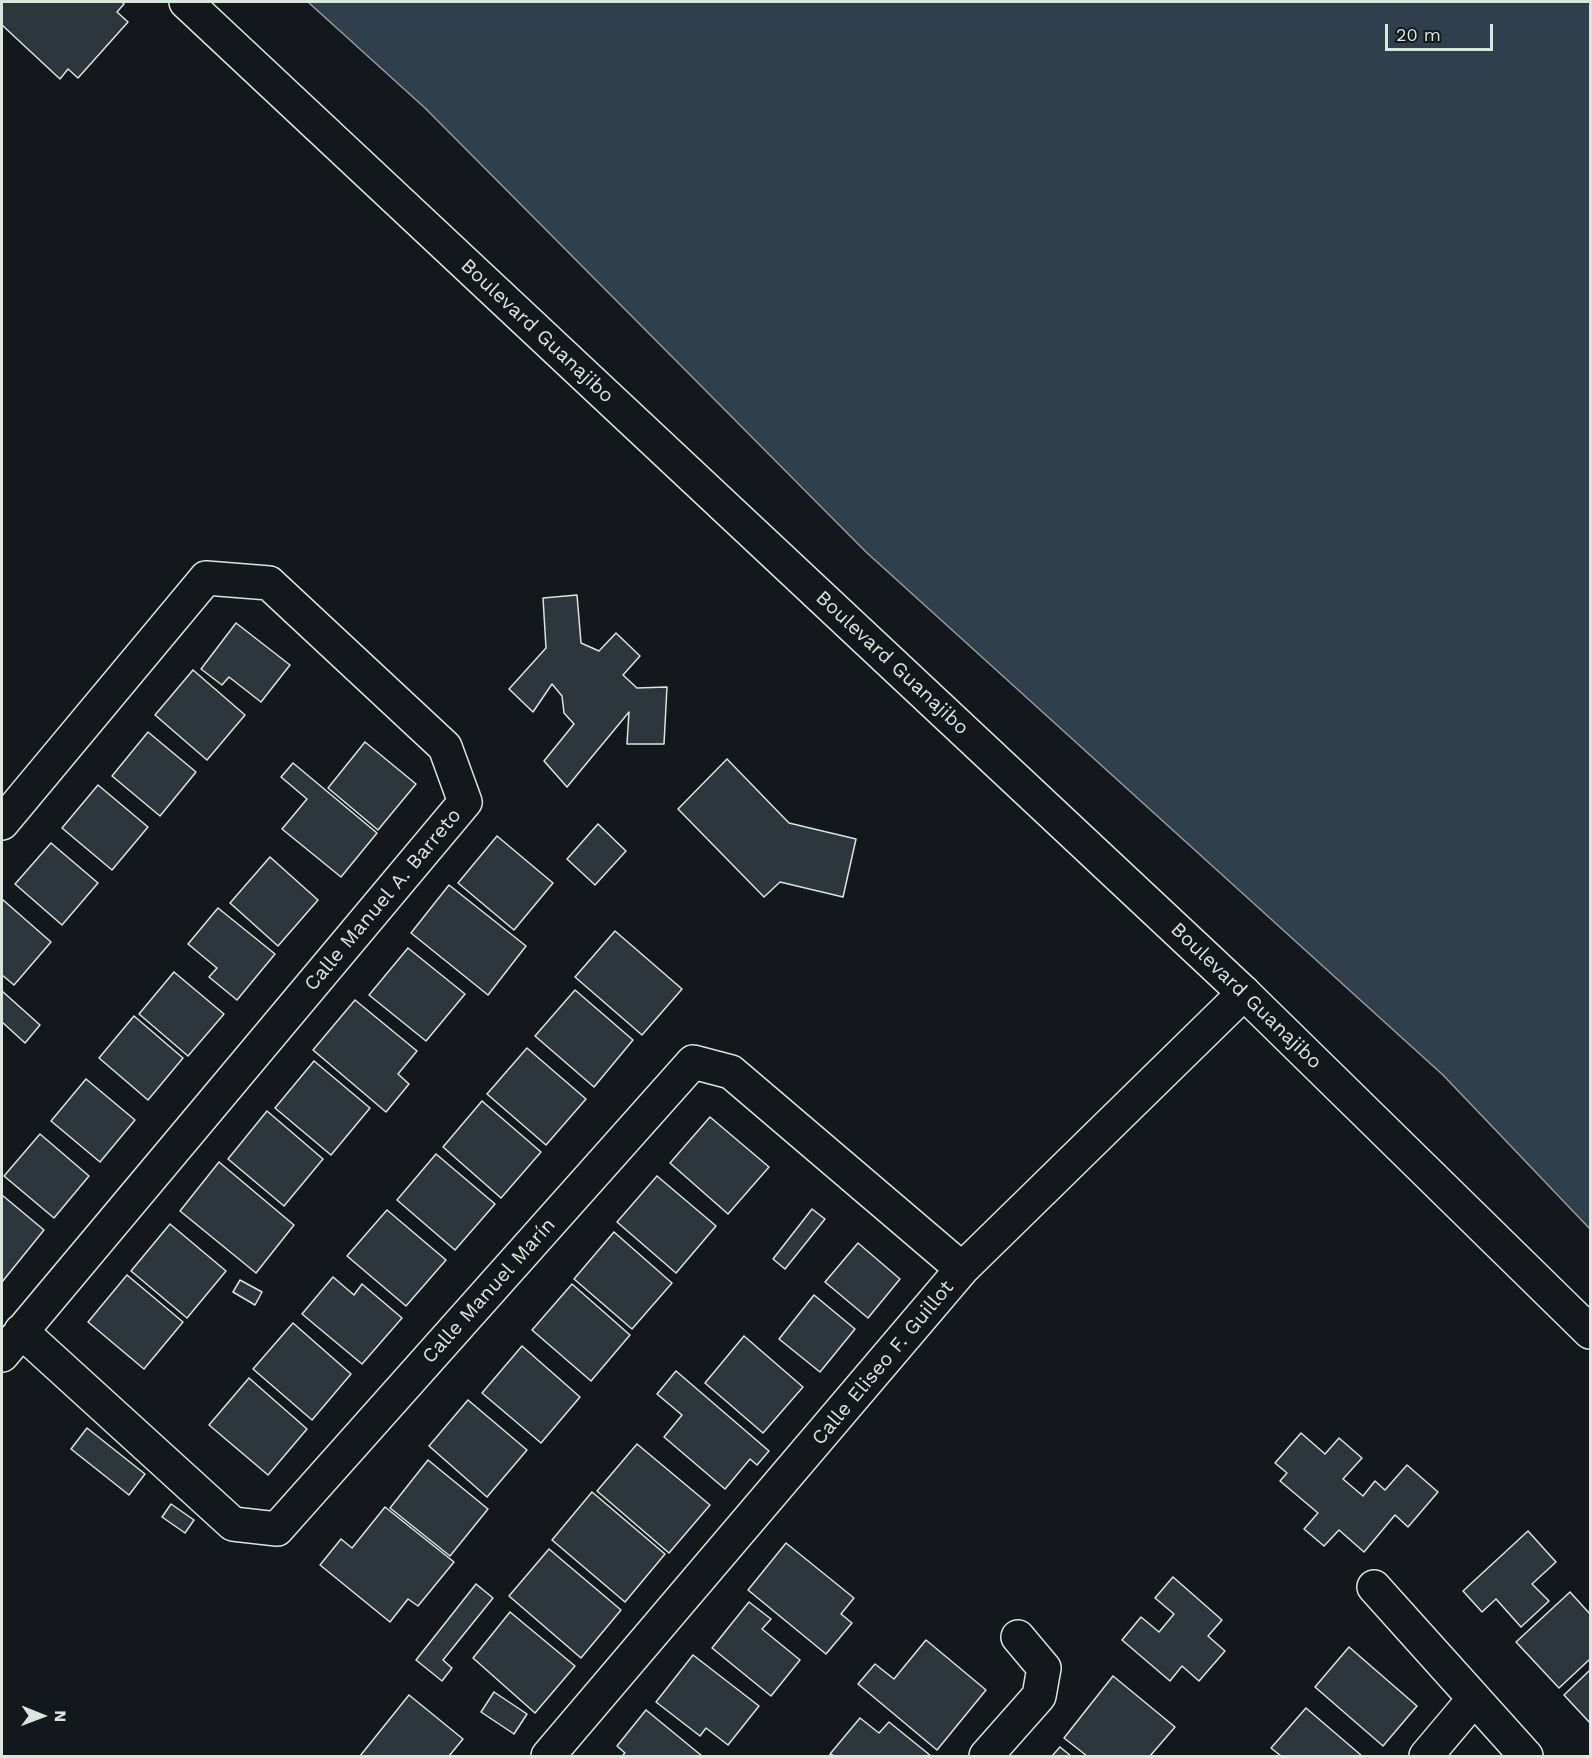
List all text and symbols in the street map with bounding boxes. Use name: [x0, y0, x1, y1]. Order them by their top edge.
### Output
scale bar: [1388, 12, 1496, 50]
text: 20 m: [1396, 24, 1441, 45]
street label: Boulevard Guanajibo: [456, 254, 618, 408]
street label: Boulevard Guanajibo: [811, 586, 973, 740]
street label: Calle Manuel A. Barreto: [300, 804, 466, 996]
street label: Boulevard Guanajibo: [1166, 918, 1326, 1074]
street label: Calle Manuel Marín: [417, 1213, 561, 1369]
street label: Calle Eliseo F. Guillot: [807, 1276, 959, 1450]
north arrow: [12, 1686, 72, 1746]
text: N: [51, 1710, 70, 1722]

